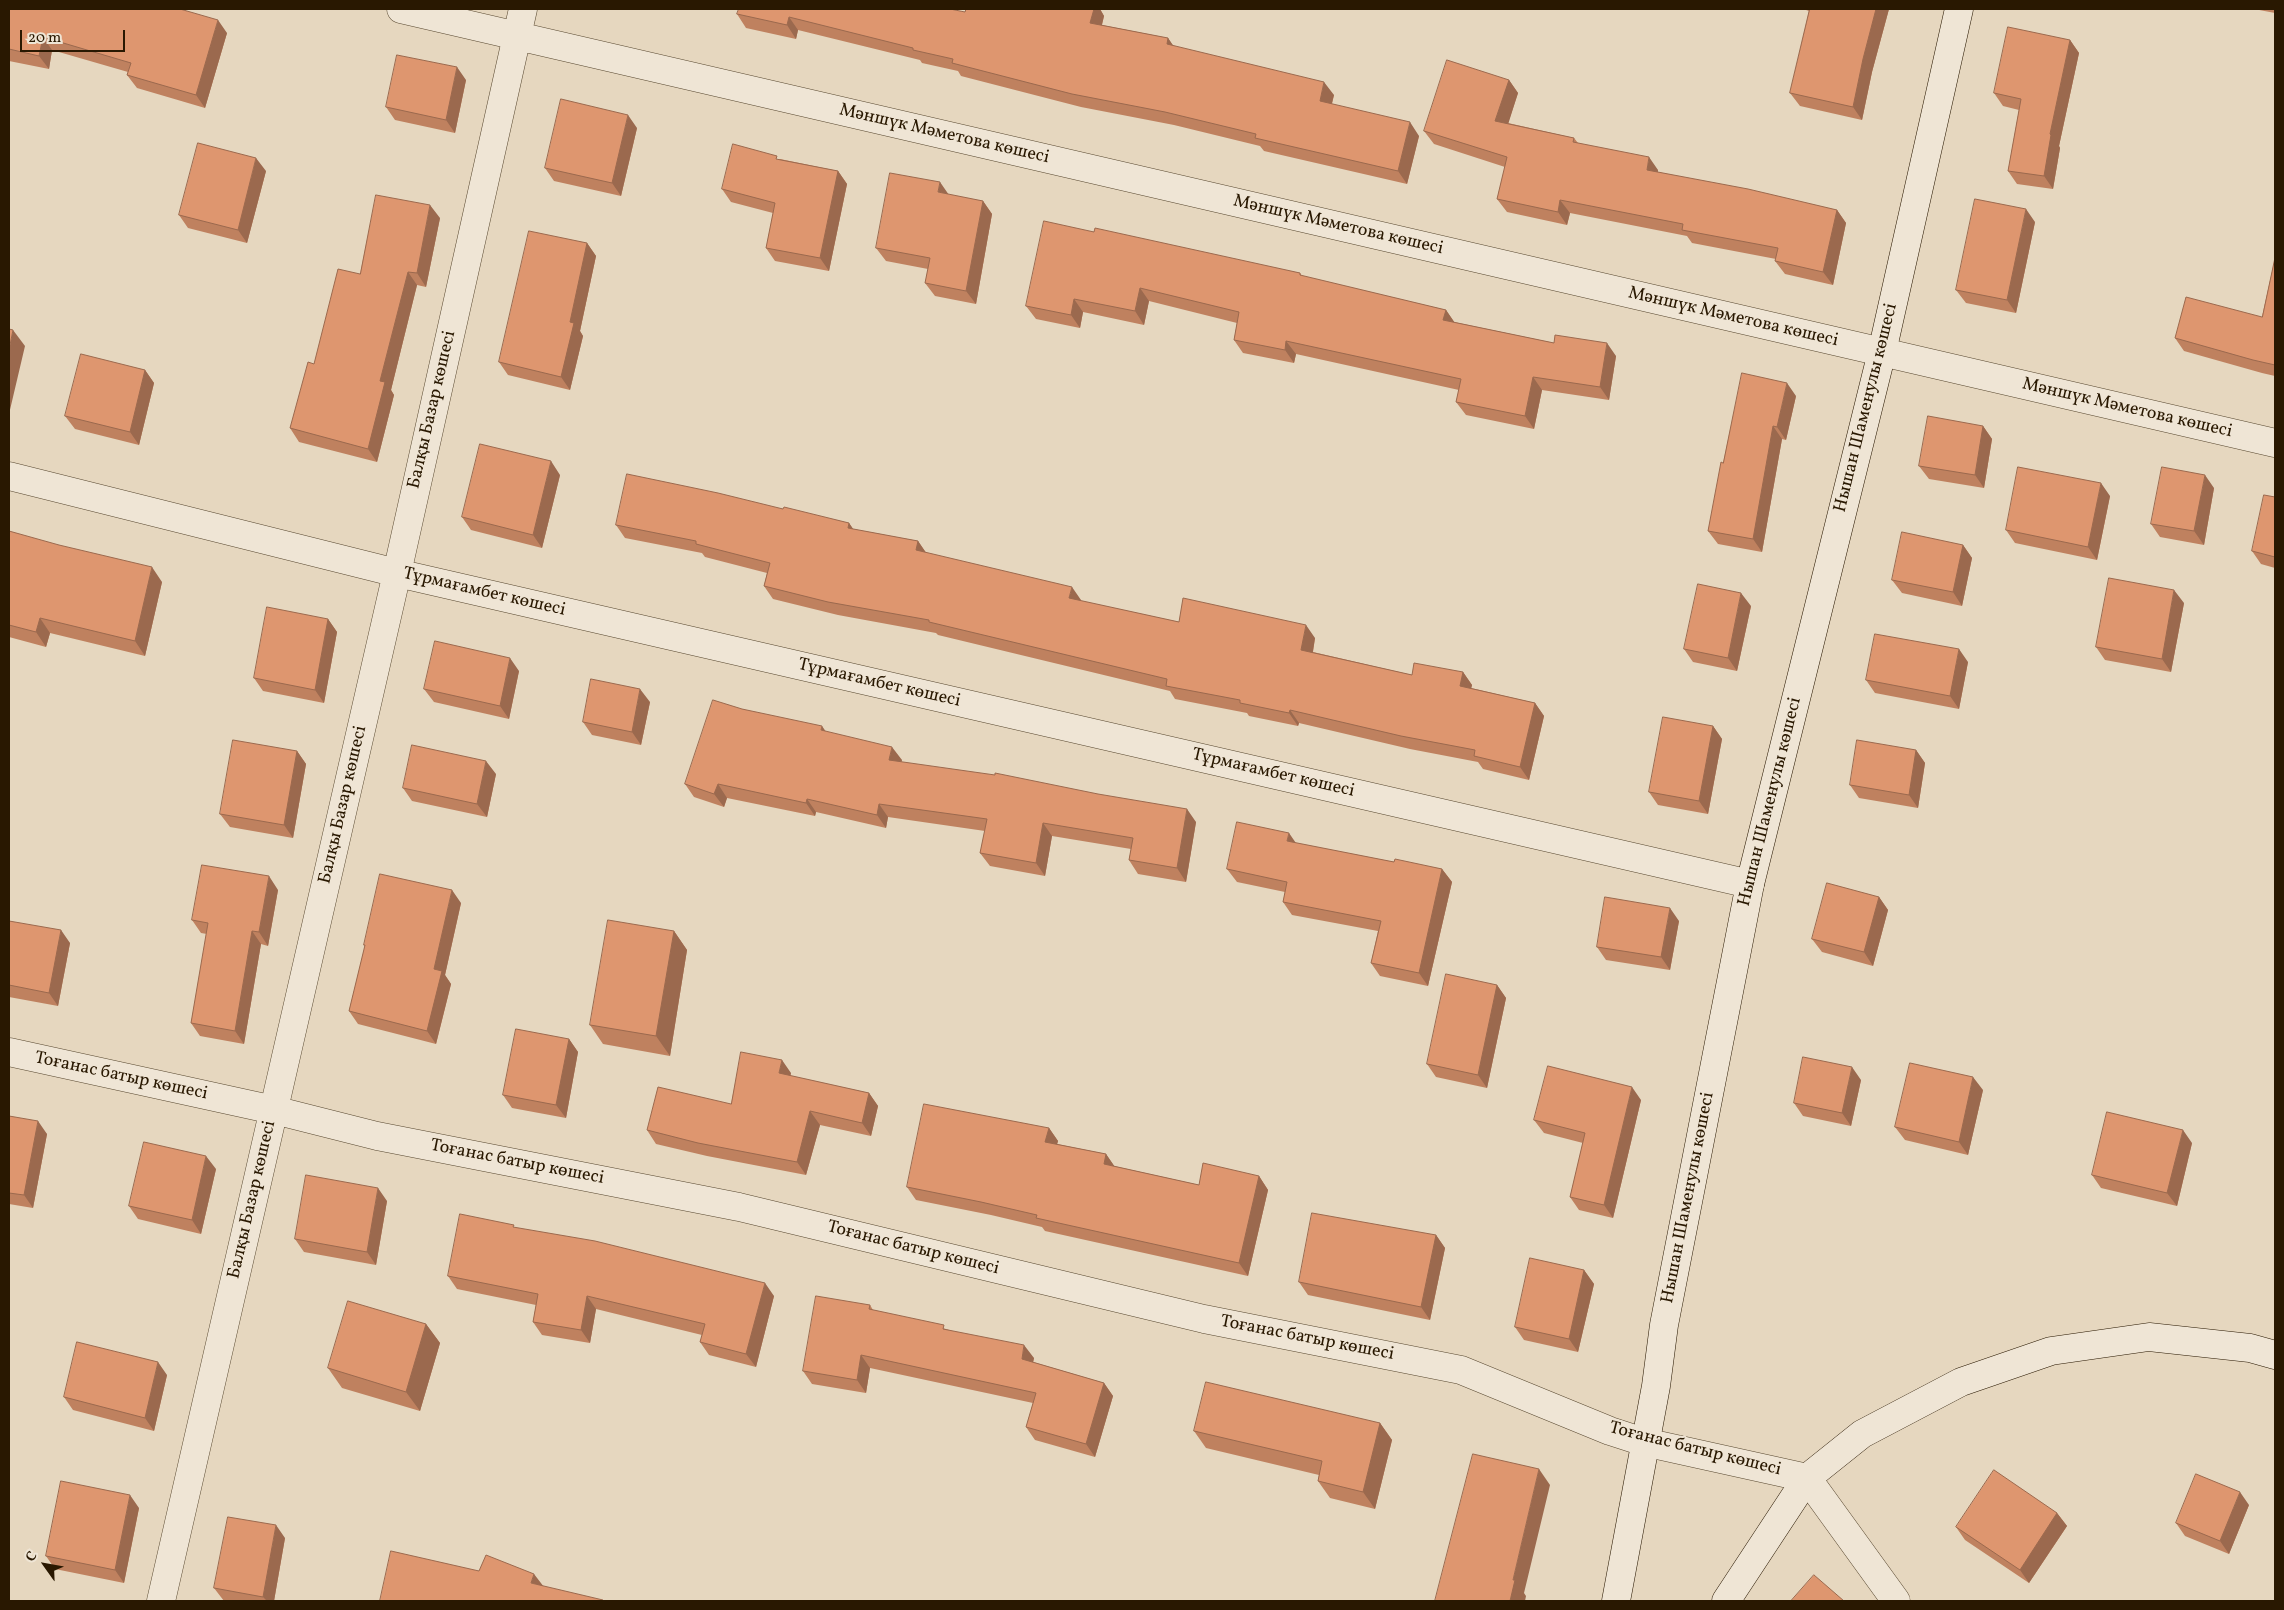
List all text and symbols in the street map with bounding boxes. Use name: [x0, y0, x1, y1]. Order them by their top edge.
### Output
scale bar: [22, 20, 128, 52]
text: 20 m: [28, 28, 61, 49]
street label: Мәншүк Мәметова көшесі: [837, 100, 1051, 170]
street label: Мәншүк Мәметова көшесі: [1231, 191, 1445, 261]
street label: Мәншүк Мәметова көшесі: [1626, 283, 1840, 353]
street label: Нышан Шаменулы көшесі: [1831, 301, 1903, 515]
street label: Балқы Базар көшесі: [404, 329, 462, 491]
street label: Мәншүк Мәметова көшесі: [2020, 374, 2234, 444]
street label: Тұрмағамбет көшесі: [401, 564, 567, 622]
street label: Тұрмағамбет көшесі: [796, 655, 962, 713]
street label: Нышан Шаменулы көшесі: [1735, 695, 1807, 909]
street label: Балқы Базар көшесі: [315, 724, 373, 886]
street label: Тұрмағамбет көшесі: [1190, 745, 1356, 803]
street label: Тоғанас батыр көшесі: [32, 1048, 210, 1106]
street label: Нышан Шаменулы көшесі: [1658, 1091, 1720, 1305]
street label: Балқы Базар көшесі: [224, 1119, 282, 1281]
street label: Тоғанас батыр көшесі: [428, 1136, 606, 1190]
street label: Тоғанас батыр көшесі: [825, 1217, 1001, 1281]
street label: Тоғанас батыр көшесі: [1218, 1312, 1396, 1366]
street label: Тоғанас батыр көшесі: [1607, 1418, 1783, 1482]
north arrow: [20, 1540, 70, 1590]
text: С: [21, 1548, 42, 1566]

